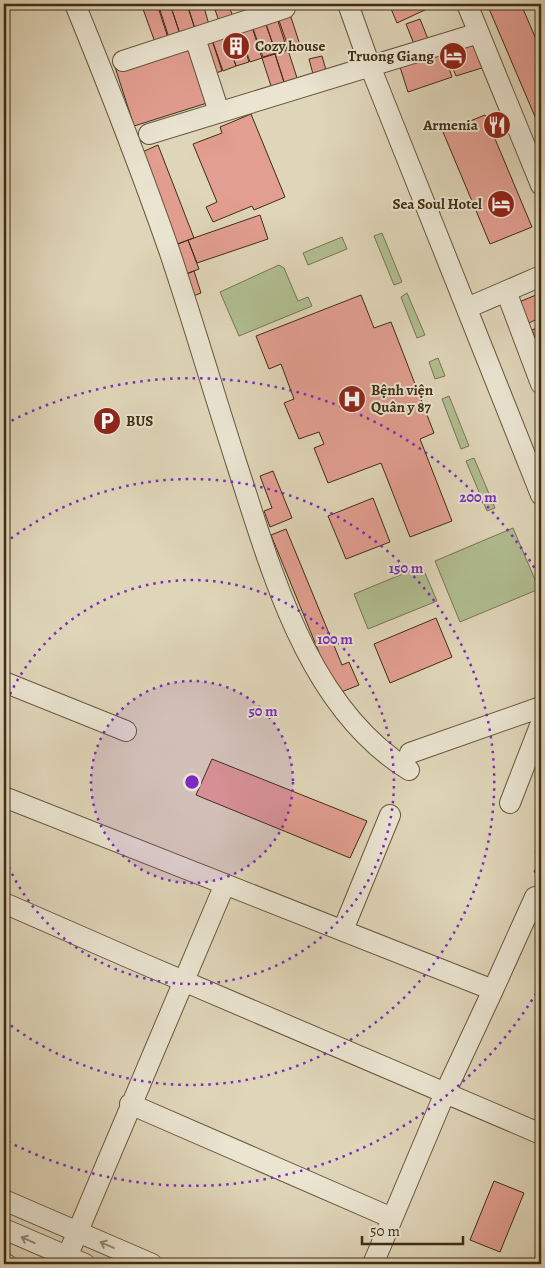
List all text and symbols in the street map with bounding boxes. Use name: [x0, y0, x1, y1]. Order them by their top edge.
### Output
building icon: Cozy house: [221, 31, 251, 61]
place label: Cozy house: [255, 36, 325, 56]
hotel icon: Truong Giang: [438, 41, 468, 71]
place label: Truong Giang: [348, 46, 434, 66]
restaurant icon: Armenia: [482, 110, 512, 140]
place label: Armenia: [422, 115, 479, 135]
hotel icon: Sea Soul Hotel: [486, 189, 516, 219]
place label: Sea Soul Hotel: [393, 194, 482, 214]
place label: Bệnh viện Quân y 87: [371, 380, 434, 417]
hospital icon: Bệnh viện Quân y 87: [337, 384, 367, 414]
parking icon: BUS: [92, 406, 122, 436]
place label: BUS: [126, 411, 153, 431]
text: 200 m: [459, 487, 497, 507]
text: 150 m: [389, 558, 424, 578]
text: 100 m: [317, 629, 353, 649]
text: 50 m: [248, 701, 278, 721]
centre of rings: [183, 773, 201, 791]
scale bar: [362, 1213, 464, 1245]
text: 50 m: [370, 1221, 400, 1241]
one-way arrow: [21, 1234, 36, 1244]
one-way arrow: [100, 1240, 115, 1249]

